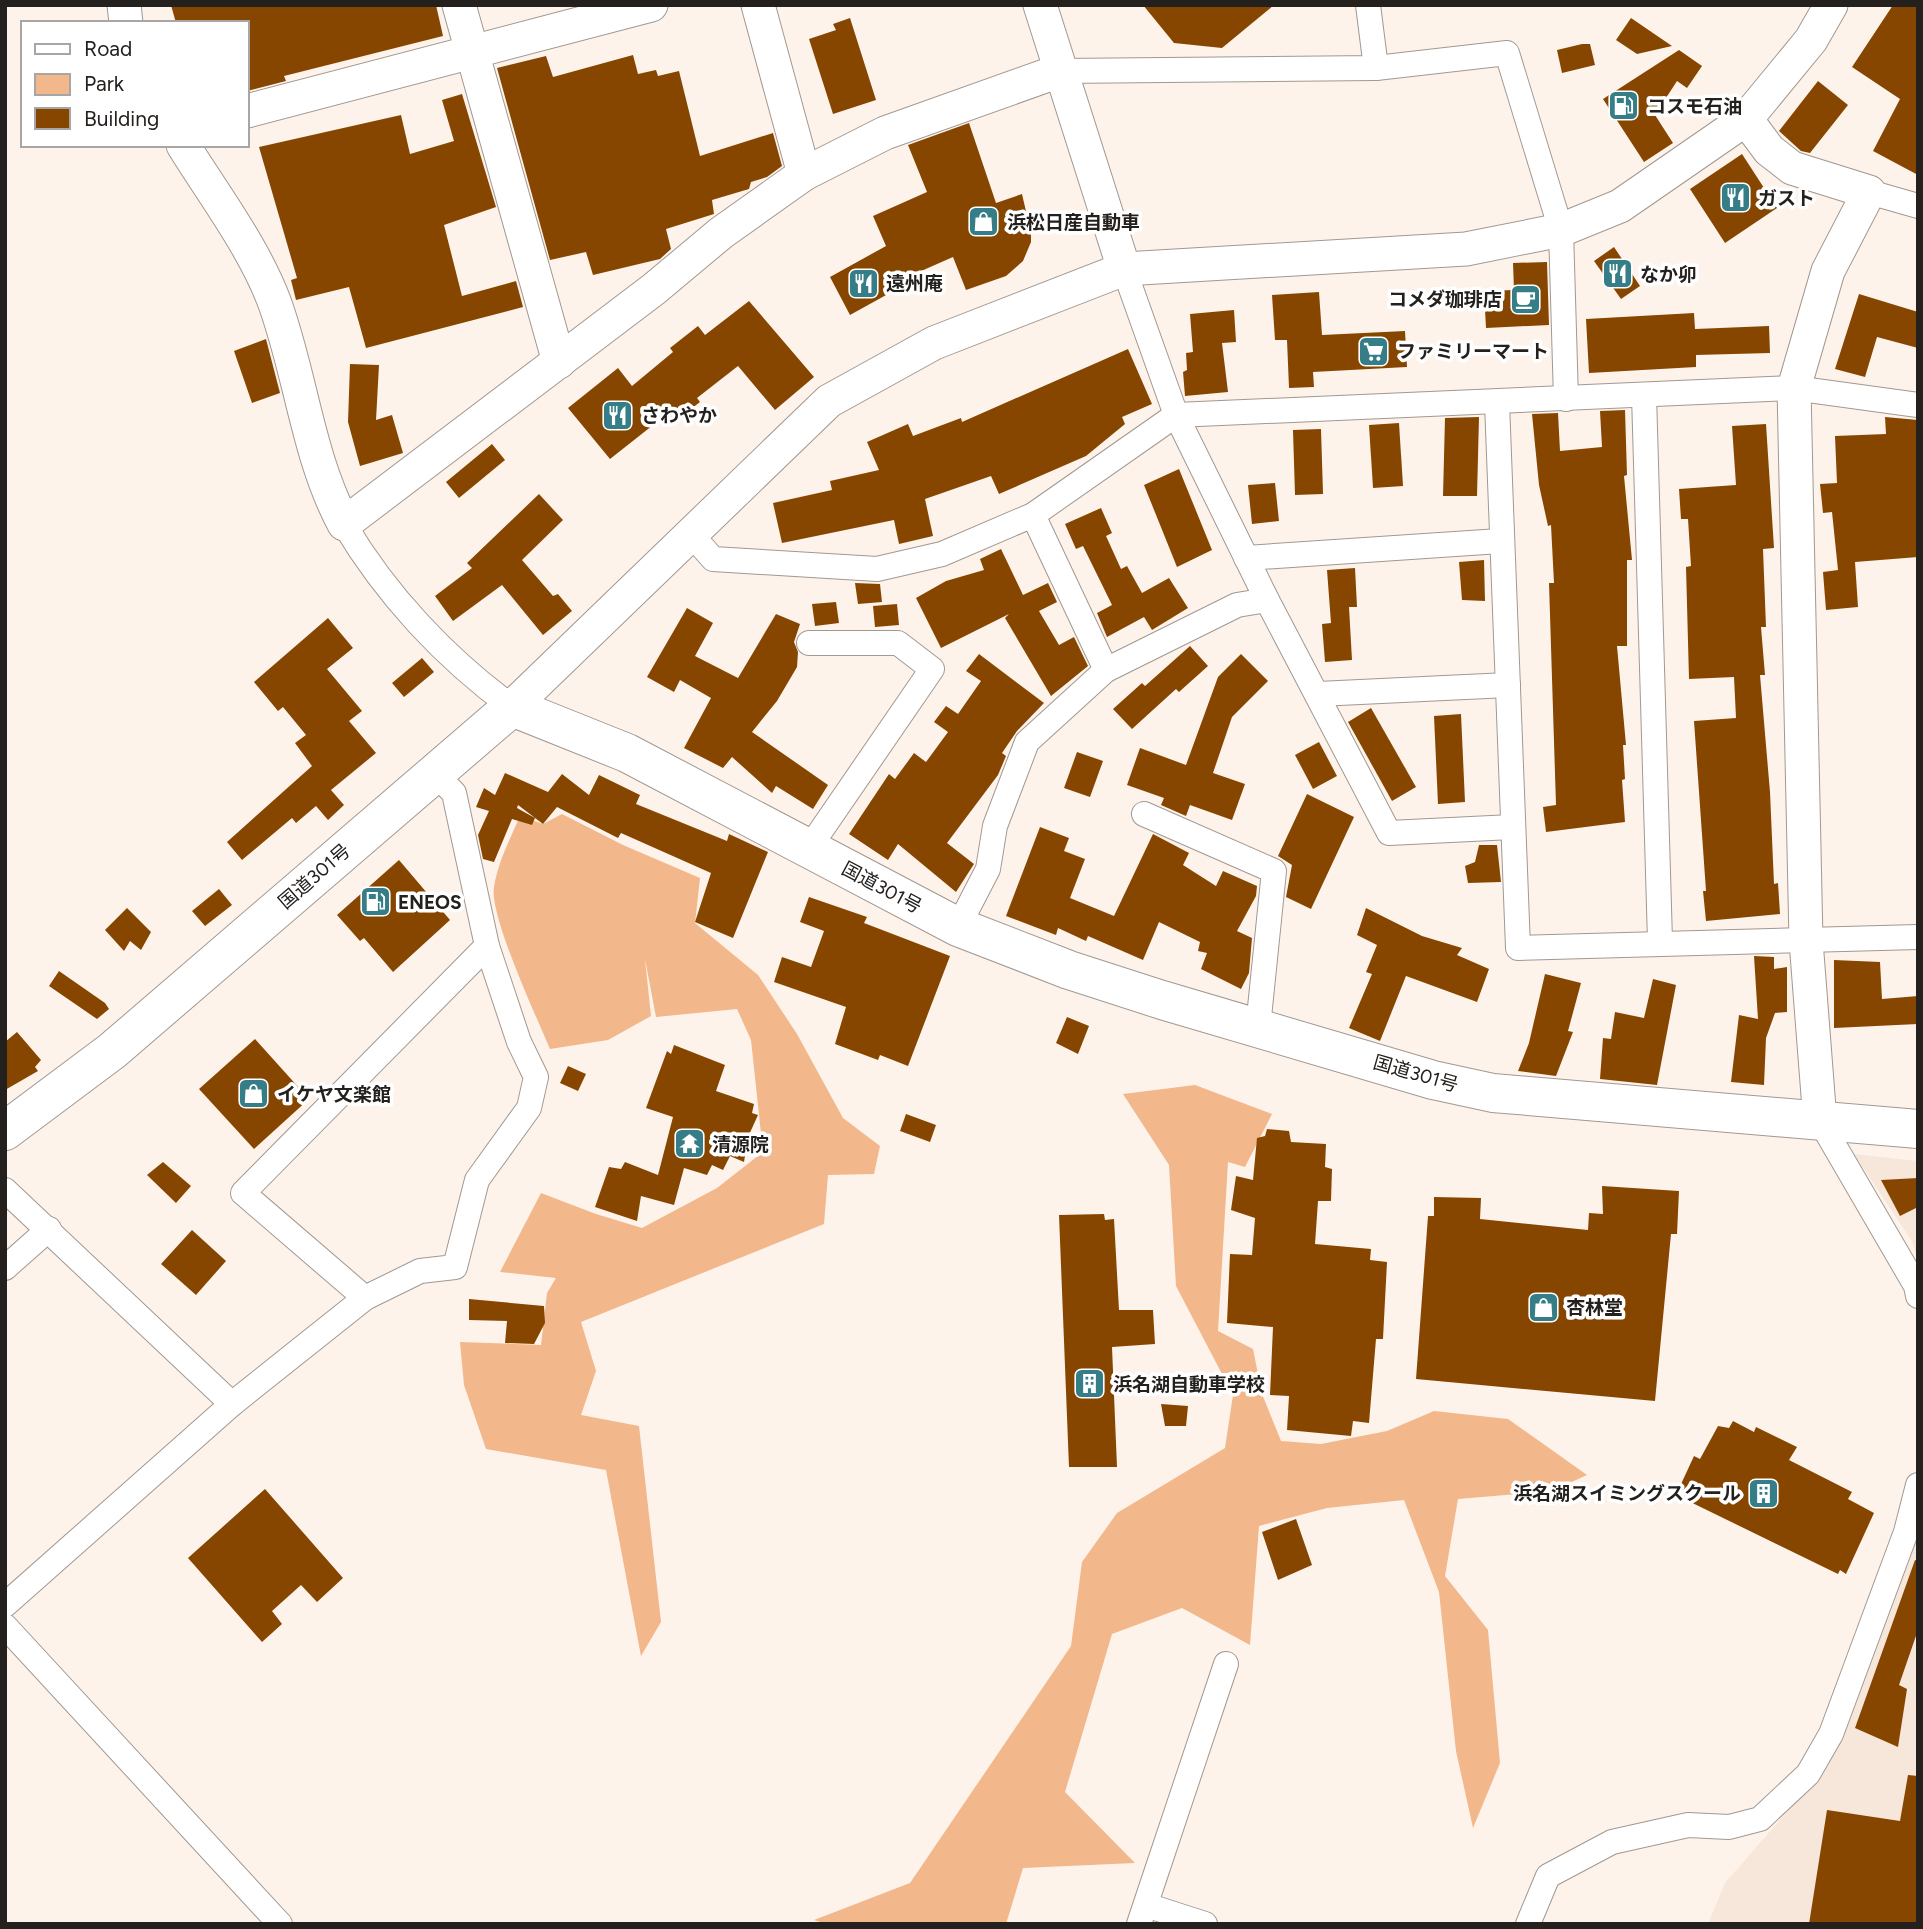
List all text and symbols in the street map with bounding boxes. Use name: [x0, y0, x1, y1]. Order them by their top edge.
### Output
legend: [21, 21, 248, 147]
text: Road: [84, 36, 132, 61]
text: Park: [84, 71, 125, 96]
fuel station icon: コスモ石油: [1607, 89, 1641, 123]
place label: コスモ石油: [1647, 95, 1742, 118]
text: Building: [84, 106, 159, 131]
restaurant icon: ガスト: [1718, 181, 1752, 215]
place label: ガスト: [1758, 187, 1815, 210]
shop icon: 浜松日産自動車: [967, 205, 1001, 239]
place label: 浜松日産自動車: [1007, 211, 1140, 234]
restaurant icon: なか卯: [1600, 257, 1634, 291]
place label: なか卯: [1640, 263, 1697, 286]
restaurant icon: 遠州庵: [846, 266, 880, 300]
place label: 遠州庵: [886, 272, 943, 295]
cafe icon: コメダ珈琲店: [1508, 282, 1542, 316]
place label: コメダ珈琲店: [1388, 288, 1502, 311]
supermarket icon: ファミリーマート: [1357, 334, 1391, 368]
place label: ファミリーマート: [1397, 340, 1549, 363]
restaurant icon: さわやか: [601, 398, 635, 432]
place label: さわやか: [641, 404, 717, 427]
street label: 国道301号: [274, 839, 355, 914]
street label: 国道301号: [838, 857, 926, 918]
fuel station icon: ENEOS: [358, 885, 392, 919]
place label: ENEOS: [398, 891, 462, 914]
street label: 国道301号: [1371, 1050, 1461, 1097]
shop icon: イケヤ文楽館: [237, 1077, 271, 1111]
place label: イケヤ文楽館: [277, 1083, 391, 1106]
temple icon: 清源院: [672, 1127, 706, 1161]
place label: 清源院: [712, 1133, 769, 1156]
shop icon: 杏林堂: [1526, 1290, 1560, 1324]
place label: 杏林堂: [1566, 1296, 1623, 1319]
building icon: 浜名湖自動車学校: [1073, 1367, 1107, 1401]
place label: 浜名湖自動車学校: [1113, 1373, 1265, 1396]
building icon: 浜名湖スイミングスクール: [1747, 1476, 1781, 1510]
place label: 浜名湖スイミングスクール: [1513, 1482, 1741, 1505]

